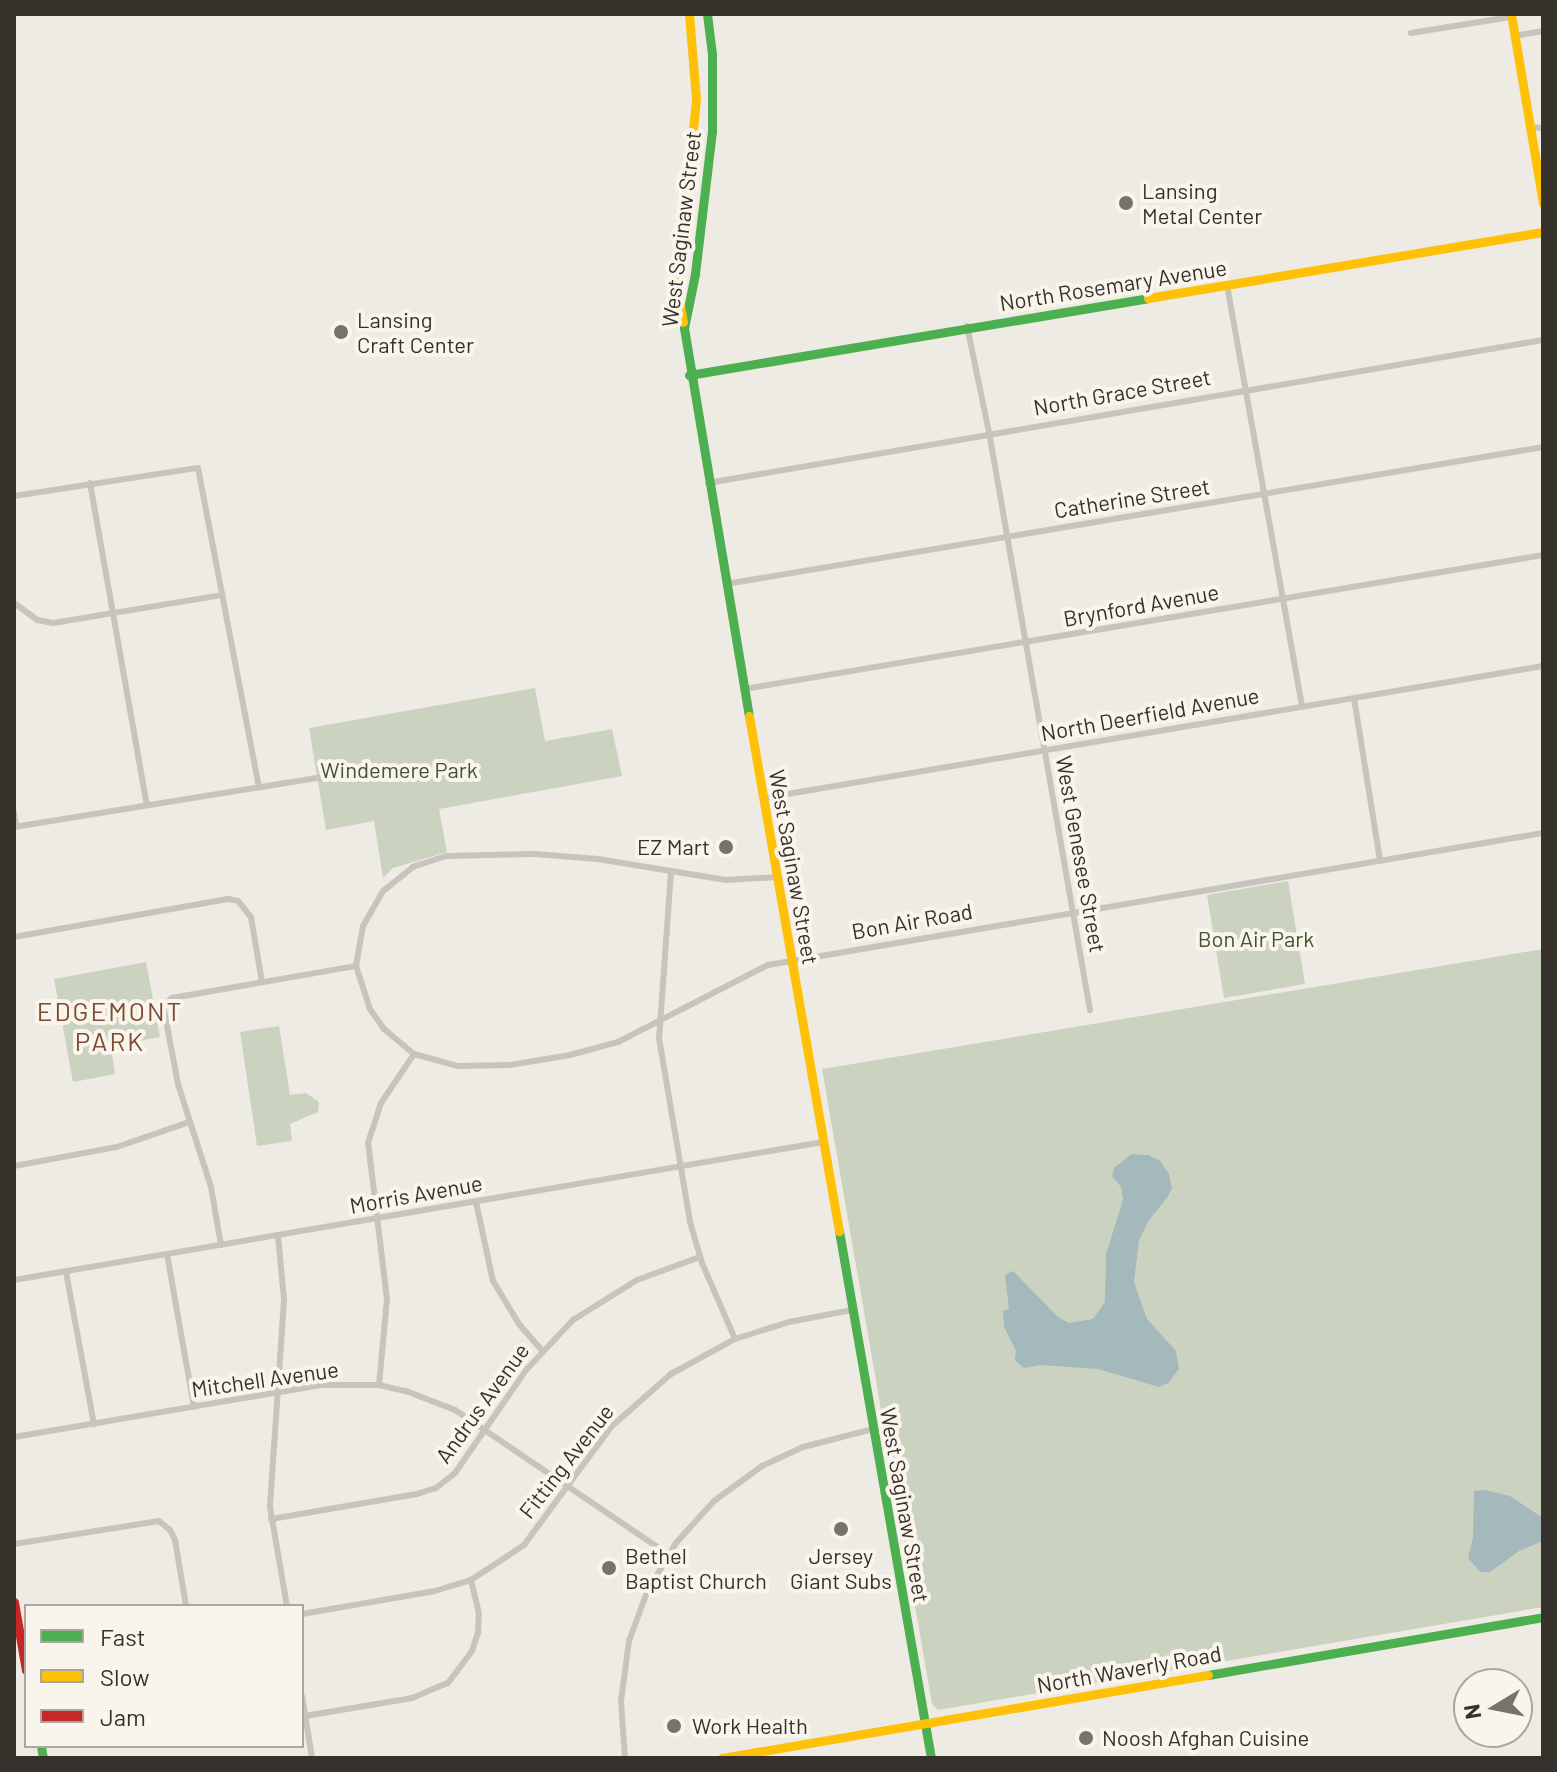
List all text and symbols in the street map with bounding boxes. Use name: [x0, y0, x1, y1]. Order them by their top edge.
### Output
street label: West Saginaw Street: [656, 129, 706, 329]
place label: Lansing Metal Center: [1142, 177, 1262, 228]
marker: Lansing Metal Center: [1117, 194, 1135, 212]
street label: North Rosemary Avenue: [998, 254, 1228, 316]
place label: Lansing Craft Center: [357, 306, 474, 358]
marker: Lansing Craft Center: [332, 323, 350, 341]
street label: North Grace Street: [1031, 363, 1213, 421]
street label: Catherine Street: [1052, 473, 1212, 523]
street label: Brynford Avenue: [1061, 578, 1221, 632]
street label: North Deerfield Avenue: [1039, 682, 1261, 746]
street label: West Genesee Street: [1051, 753, 1111, 955]
park label: Windemere Park: [320, 757, 478, 783]
street label: West Saginaw Street: [764, 767, 824, 967]
place label: EZ Mart: [637, 834, 710, 860]
marker: EZ Mart: [717, 838, 735, 856]
street label: Bon Air Road: [850, 897, 974, 945]
park label: Bon Air Park: [1198, 926, 1314, 952]
district label: EDGEMONT PARK: [37, 995, 183, 1056]
street label: Morris Avenue: [348, 1169, 484, 1219]
street label: Andrus Avenue: [430, 1338, 534, 1468]
street label: Mitchell Avenue: [190, 1356, 340, 1402]
street label: Fitting Avenue: [513, 1399, 619, 1523]
street label: West Saginaw Street: [875, 1405, 935, 1605]
marker: Jersey Giant Subs: [832, 1520, 850, 1538]
place label: Bethel Baptist Church: [625, 1542, 767, 1594]
place label: Jersey Giant Subs: [790, 1542, 892, 1594]
marker: Bethel Baptist Church: [600, 1559, 618, 1577]
legend: [24, 1604, 304, 1748]
text: Fast: [100, 1622, 145, 1651]
street label: North Waverly Road: [1035, 1640, 1223, 1698]
text: Slow: [100, 1662, 149, 1691]
north arrow: [1453, 1668, 1533, 1748]
text: Jam: [100, 1702, 146, 1731]
text: N: [1457, 1702, 1485, 1721]
place label: Work Health: [692, 1713, 808, 1739]
marker: Work Health: [663, 1715, 685, 1737]
place label: Noosh Afghan Cuisine: [1102, 1725, 1309, 1751]
marker: Noosh Afghan Cuisine: [1077, 1729, 1095, 1747]

